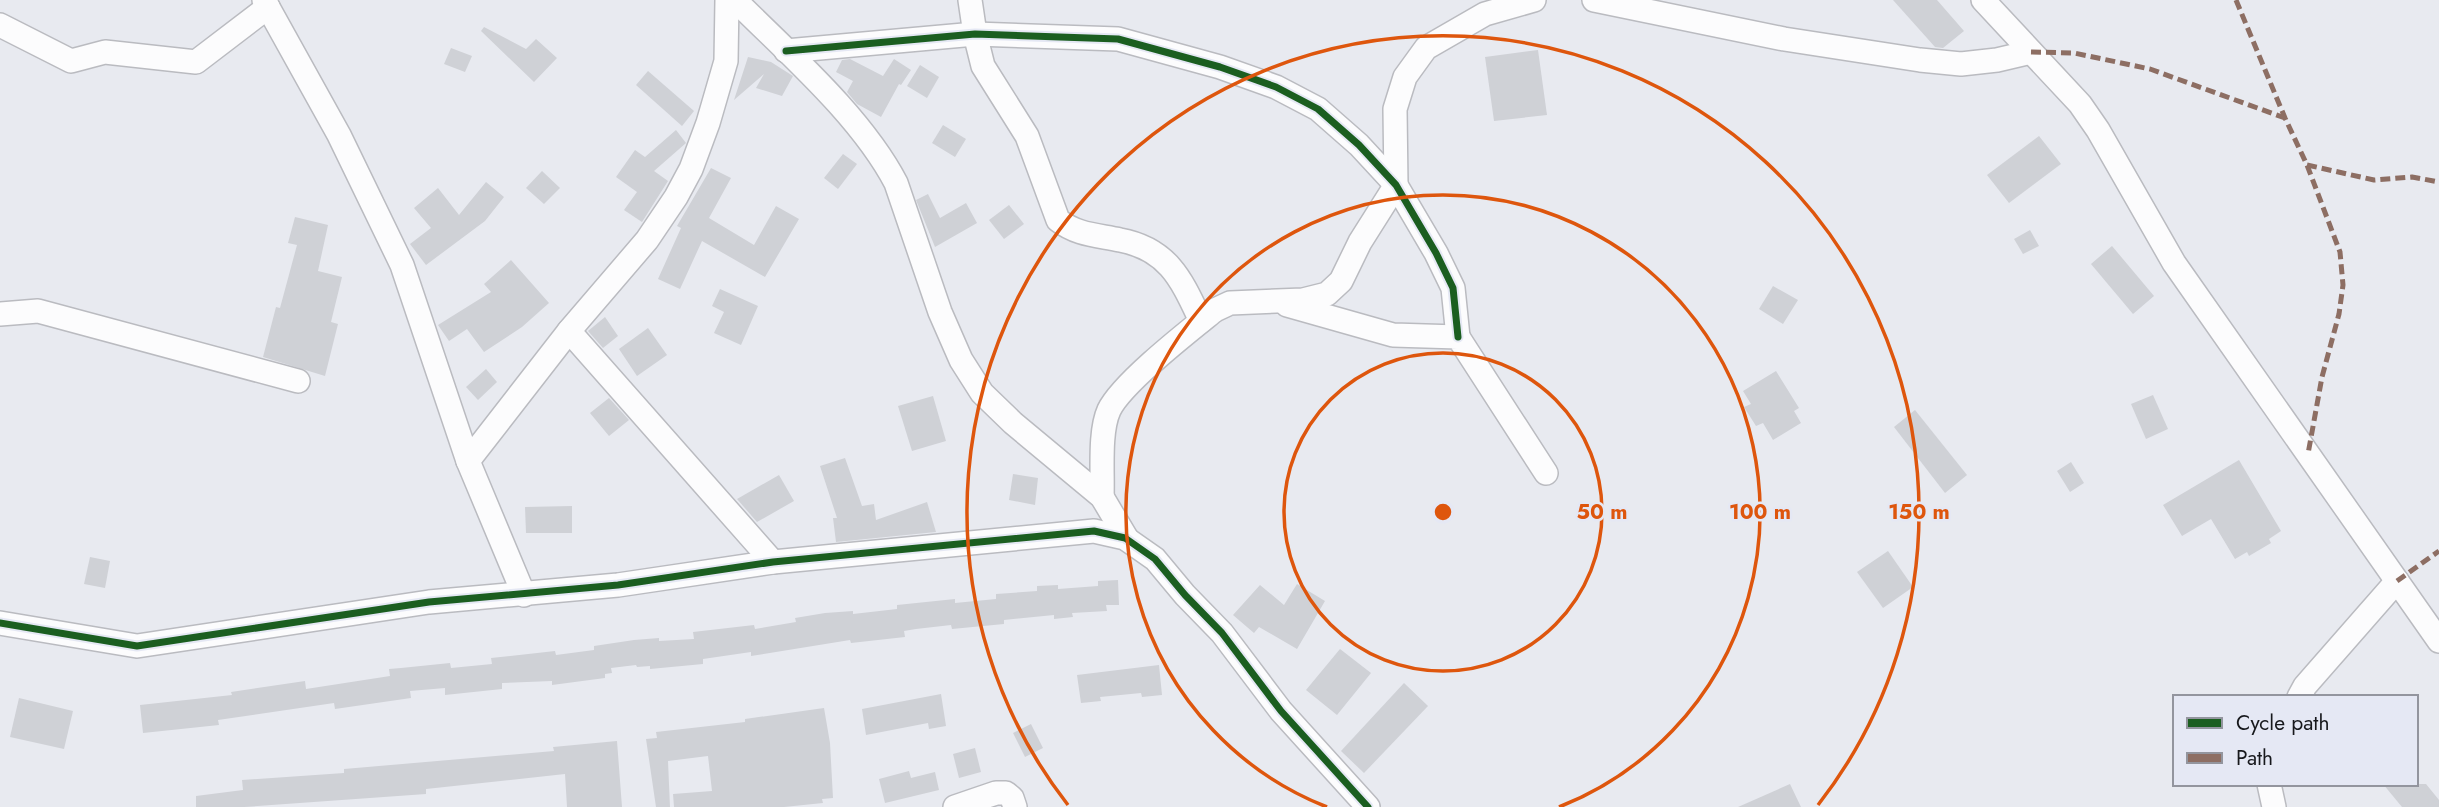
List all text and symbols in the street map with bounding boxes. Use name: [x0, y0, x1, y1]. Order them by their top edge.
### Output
text: 50 m: [1577, 497, 1627, 527]
text: 100 m: [1729, 497, 1791, 527]
text: 150 m: [1888, 497, 1950, 527]
centre of rings: [1431, 500, 1455, 524]
legend: [2173, 695, 2418, 786]
text: Cycle path: [2236, 708, 2329, 738]
text: Path: [2236, 743, 2273, 773]

